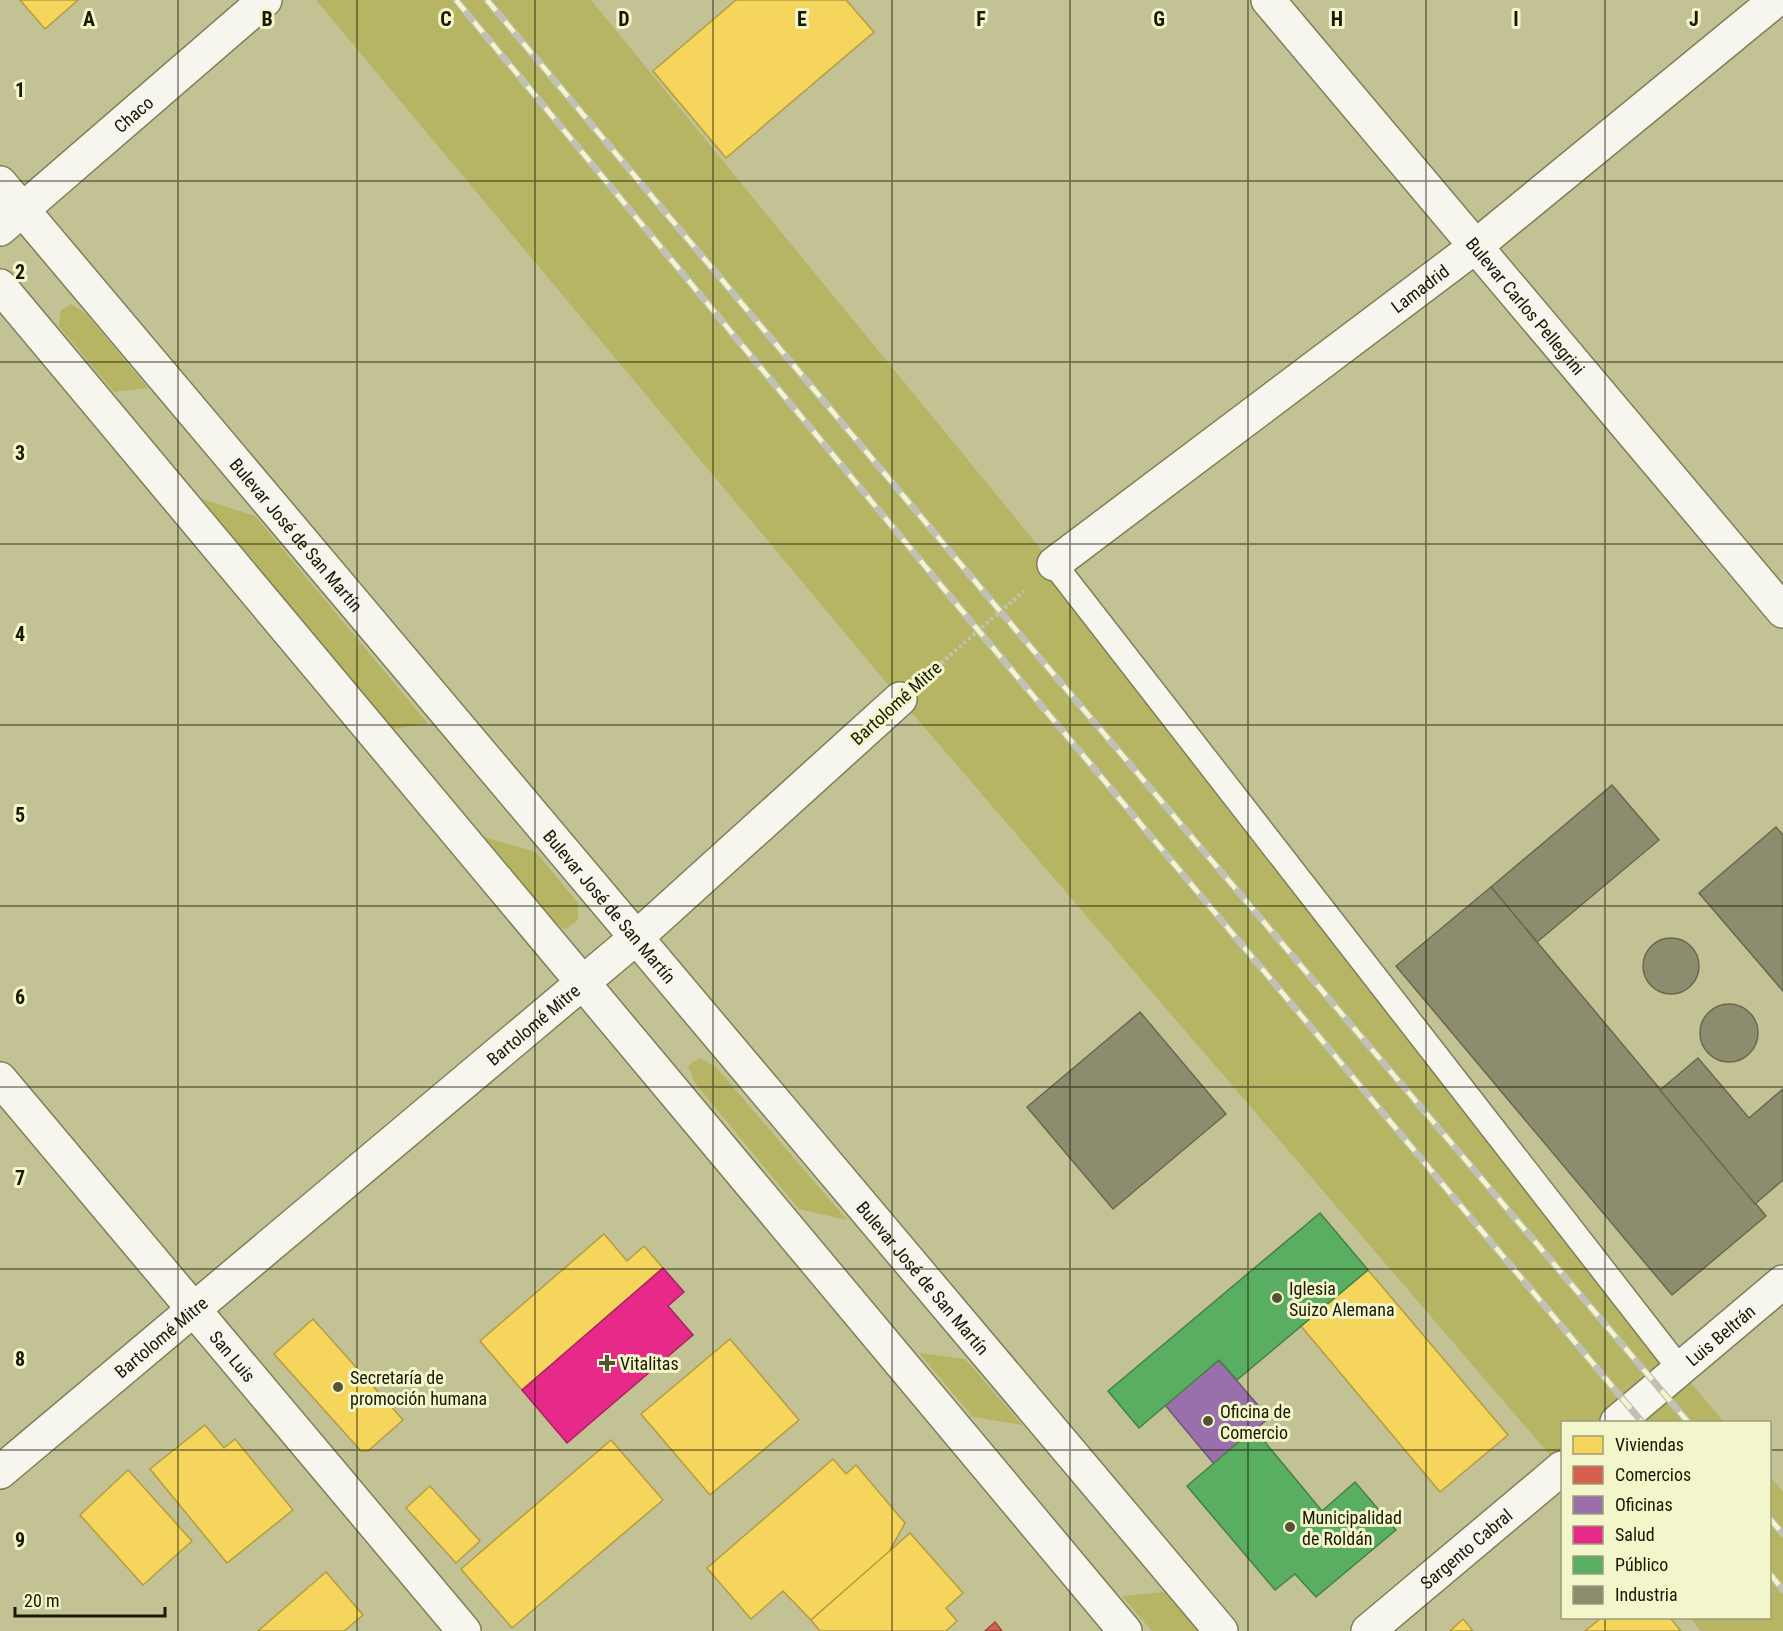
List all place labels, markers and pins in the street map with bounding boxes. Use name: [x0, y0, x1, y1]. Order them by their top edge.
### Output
place label: Iglesia Suizo Alemana: [1289, 1278, 1395, 1320]
marker: Iglesia Suizo Alemana: [1270, 1291, 1284, 1305]
place label: Vitalitas: [620, 1353, 679, 1374]
marker: Vitalitas: [598, 1354, 616, 1372]
place label: Secretaría de promoción humana: [350, 1367, 487, 1409]
marker: Secretaría de promoción humana: [331, 1380, 345, 1394]
place label: Oficina de Comercio: [1220, 1401, 1291, 1443]
marker: Oficina de Comercio: [1201, 1414, 1215, 1428]
place label: Municipalidad de Roldán: [1302, 1507, 1402, 1549]
marker: Municipalidad de Roldán: [1283, 1520, 1297, 1534]

